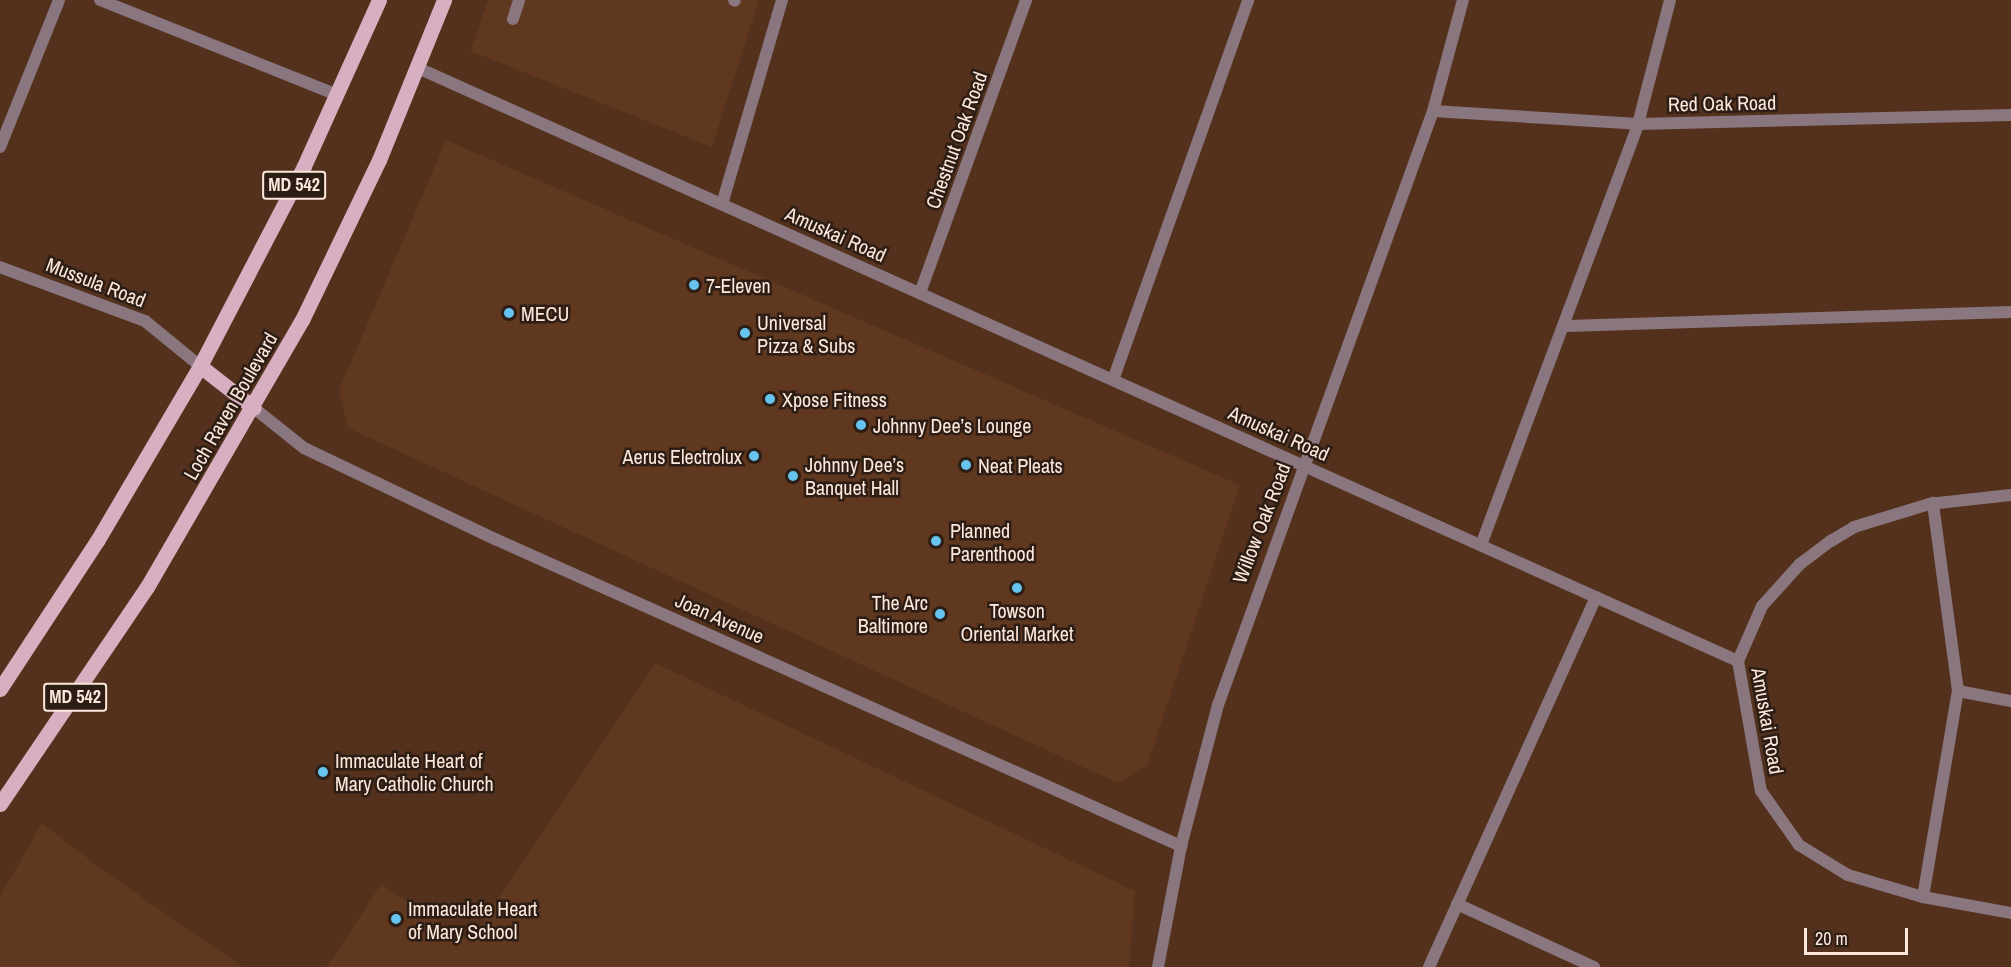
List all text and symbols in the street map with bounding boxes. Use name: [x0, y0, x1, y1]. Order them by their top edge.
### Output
street label: Chestnut Oak Road: [920, 68, 992, 212]
street label: Red Oak Road: [1668, 90, 1776, 116]
road number: MD 542: [261, 170, 327, 200]
street label: Amuskai Road: [782, 201, 890, 267]
street label: Mussula Road: [43, 252, 149, 312]
place label: 7-Eleven: [706, 273, 771, 297]
marker: 7-Eleven: [687, 278, 701, 292]
place label: MECU: [521, 301, 569, 325]
marker: MECU: [502, 306, 516, 320]
place label: Universal Pizza & Subs: [757, 310, 855, 357]
marker: Universal Pizza & Subs: [738, 326, 752, 340]
street label: Loch Raven Boulevard: [178, 328, 282, 484]
place label: Xpose Fitness: [782, 387, 887, 411]
marker: Xpose Fitness: [763, 392, 777, 406]
street label: Amuskai Road: [1225, 400, 1333, 466]
place label: Johnny Dee’s Lounge: [873, 413, 1031, 437]
marker: Johnny Dee’s Lounge: [854, 418, 868, 432]
place label: Aerus Electrolux: [623, 444, 742, 468]
marker: Aerus Electrolux: [747, 449, 761, 463]
place label: Johnny Dee’s Banquet Hall: [805, 452, 904, 499]
place label: Neat Pleats: [978, 453, 1063, 477]
marker: Neat Pleats: [959, 458, 973, 472]
street label: Willow Oak Road: [1227, 460, 1295, 586]
marker: Johnny Dee’s Banquet Hall: [786, 469, 800, 483]
place label: Planned Parenthood: [950, 518, 1035, 565]
marker: Planned Parenthood: [927, 532, 945, 550]
marker: Towson Oriental Market: [1010, 581, 1024, 595]
street label: Joan Avenue: [672, 588, 768, 648]
place label: The Arc Baltimore: [858, 590, 928, 637]
place label: Towson Oriental Market: [960, 598, 1074, 645]
marker: The Arc Baltimore: [933, 607, 947, 621]
street label: Amuskai Road: [1747, 666, 1789, 776]
road number: MD 542: [42, 682, 108, 712]
place label: Immaculate Heart of Mary Catholic Church: [335, 748, 494, 795]
marker: Immaculate Heart of Mary Catholic Church: [316, 765, 330, 779]
place label: Immaculate Heart of Mary School: [408, 896, 537, 943]
marker: Immaculate Heart of Mary School: [389, 912, 403, 926]
scale bar: [1807, 916, 1910, 954]
text: 20 m: [1815, 926, 1848, 951]

